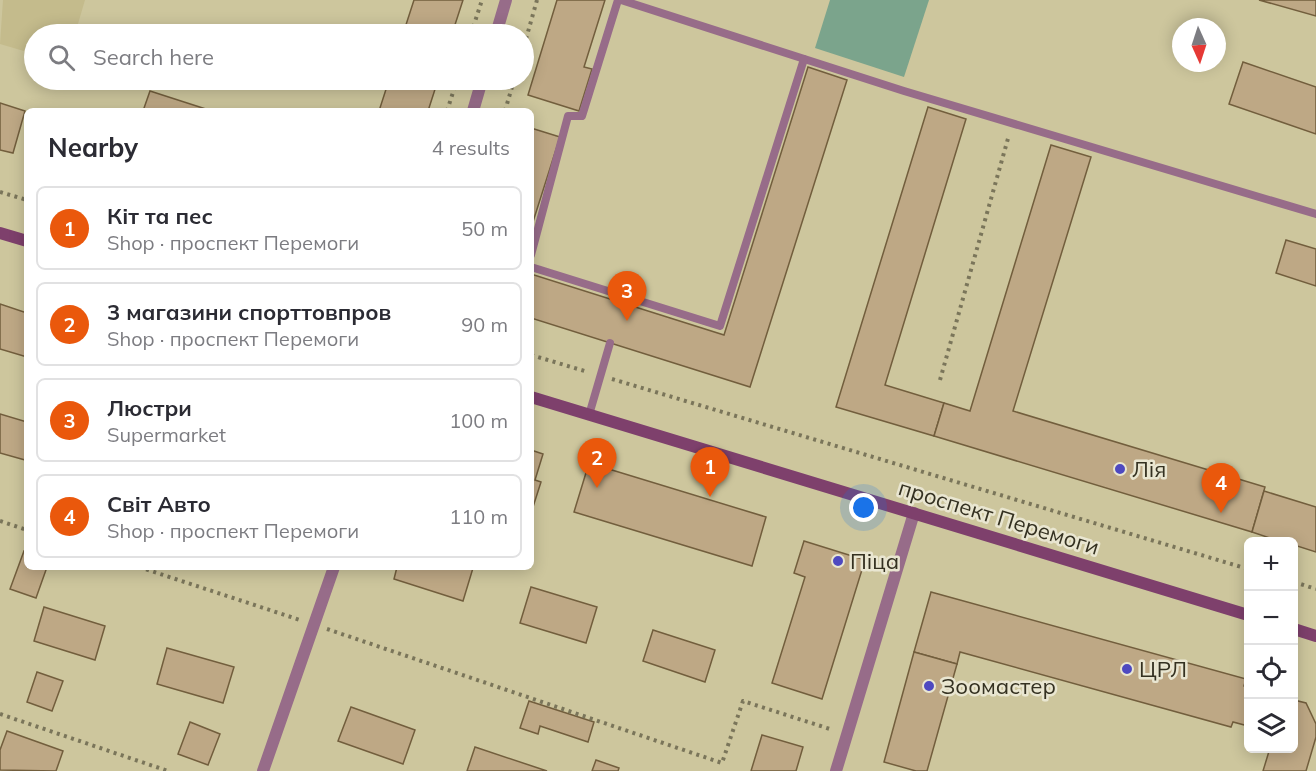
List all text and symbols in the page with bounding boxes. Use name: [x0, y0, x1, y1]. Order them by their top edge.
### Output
north arrow: [1172, 18, 1226, 72]
search box: [24, 24, 534, 90]
icon: search: [45, 41, 78, 74]
text: Search here: [93, 43, 214, 71]
text: Nearby: [48, 131, 138, 164]
text: 4 results: [432, 135, 510, 160]
text: Кіт та пес: [107, 202, 213, 230]
text: 1: [64, 216, 76, 241]
text: 50 m: [461, 216, 508, 241]
text: Shop · проспект Перемоги: [107, 230, 359, 255]
pin: 3: [608, 272, 646, 321]
text: 3 магазини спорттовпров: [107, 298, 391, 326]
text: 2: [64, 312, 76, 337]
text: 90 m: [461, 312, 508, 337]
text: Shop · проспект Перемоги: [107, 326, 359, 351]
text: Люстри: [107, 394, 192, 422]
text: 3: [64, 408, 76, 433]
text: 100 m: [449, 408, 508, 433]
text: Supermarket: [107, 422, 226, 447]
pin: 2: [578, 438, 616, 488]
pin: 1: [690, 448, 730, 497]
place label: Лія: [1132, 455, 1166, 483]
marker: Лія: [1113, 462, 1127, 476]
pin: 4: [1202, 464, 1240, 513]
street label: проспект Перемоги: [895, 473, 1103, 561]
text: Світ Авто: [107, 490, 211, 518]
your location: [849, 493, 878, 522]
text: 4: [64, 504, 76, 529]
text: 110 m: [449, 504, 508, 529]
text: Shop · проспект Перемоги: [107, 518, 359, 543]
map controls: [1244, 537, 1298, 753]
button: +: [1244, 537, 1298, 591]
place label: Піца: [850, 547, 899, 575]
marker: Піца: [831, 554, 845, 568]
button: −: [1244, 591, 1298, 645]
button: locate: [1244, 645, 1298, 699]
place label: ЦРЛ: [1139, 655, 1187, 683]
marker: ЦРЛ: [1120, 662, 1134, 676]
place label: Зоомастер: [941, 672, 1056, 700]
marker: Зоомастер: [922, 679, 936, 693]
button: layers: [1244, 699, 1298, 753]

